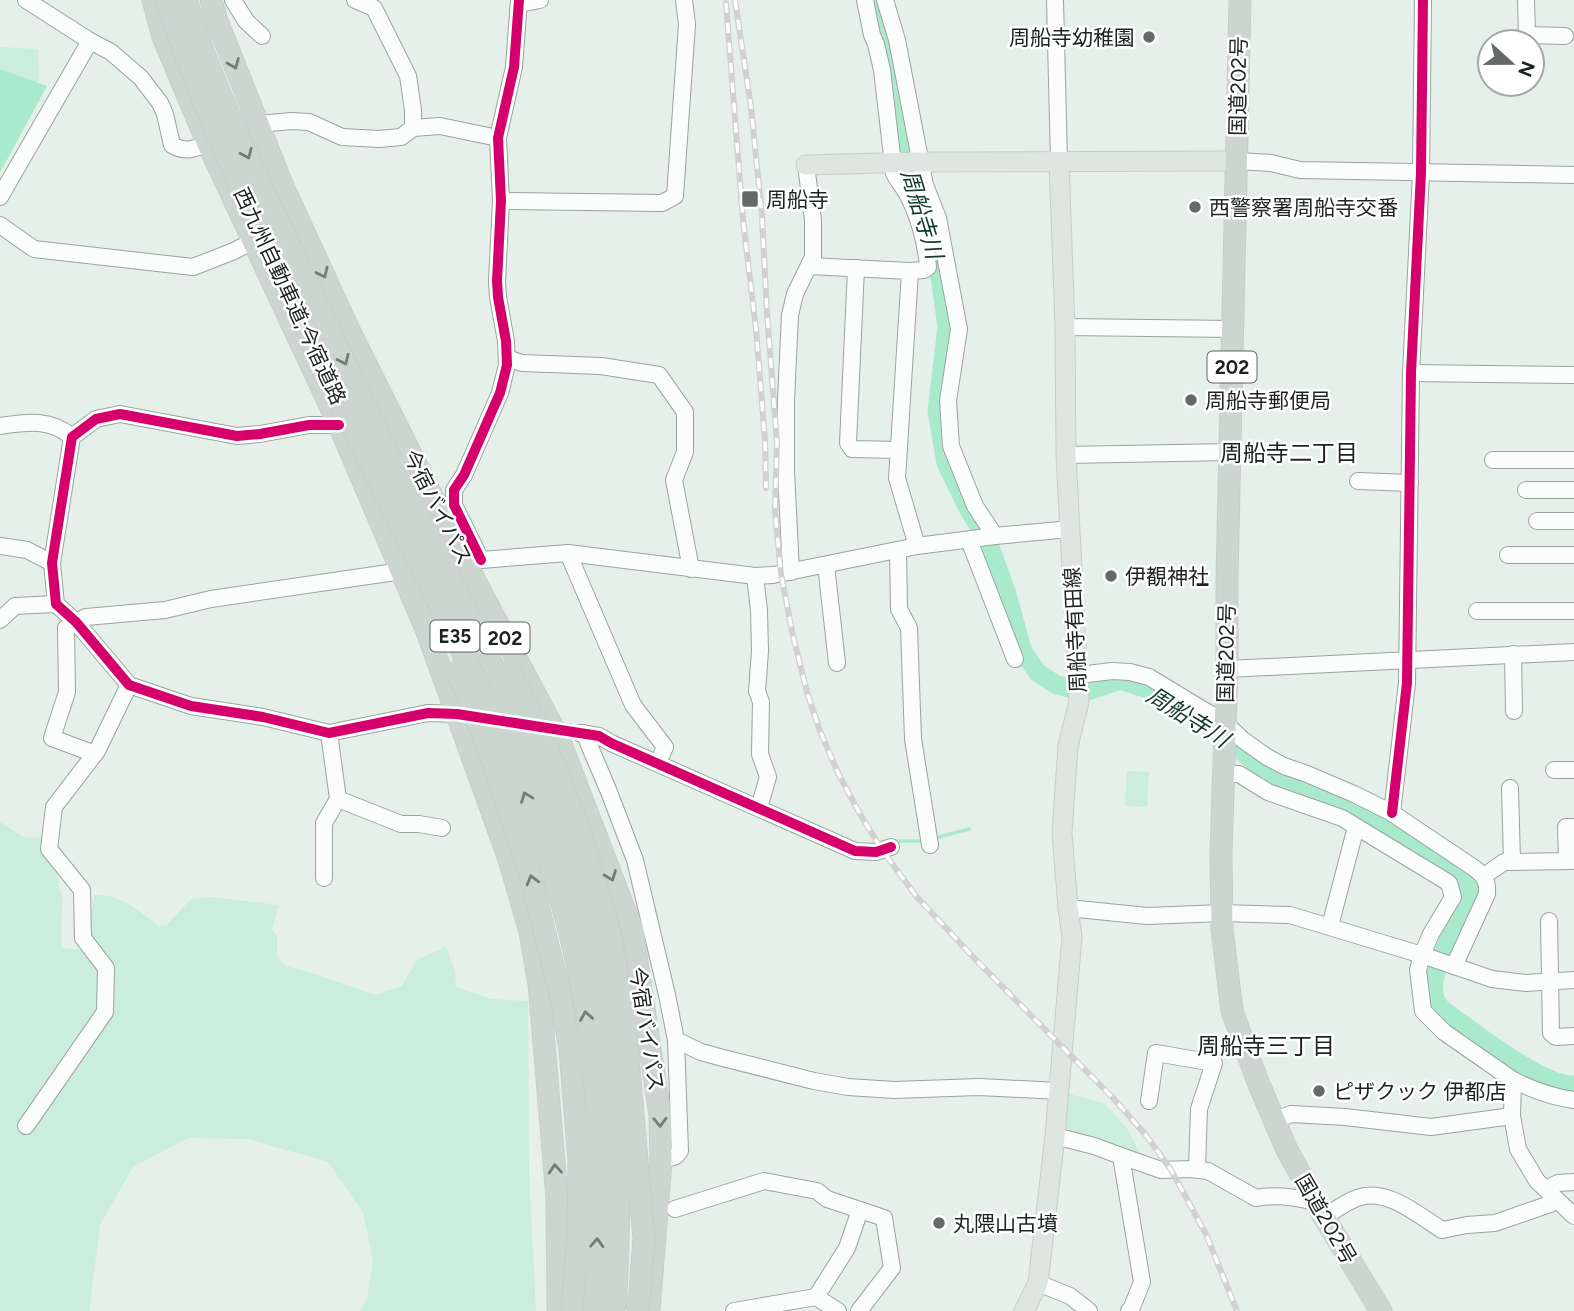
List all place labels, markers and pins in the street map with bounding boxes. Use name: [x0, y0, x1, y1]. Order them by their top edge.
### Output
place label: 周船寺幼稚園: [1009, 25, 1135, 50]
marker: 周船寺幼稚園: [1141, 29, 1157, 45]
place label: 周船寺: [766, 187, 829, 212]
marker: 周船寺: [740, 189, 760, 209]
place label: 西警察署周船寺交番: [1209, 195, 1398, 220]
marker: 西警察署周船寺交番: [1187, 199, 1203, 215]
place label: 周船寺郵便局: [1205, 388, 1331, 413]
marker: 周船寺郵便局: [1183, 392, 1199, 408]
place label: 伊覩神社: [1125, 564, 1209, 589]
marker: 伊覩神社: [1103, 568, 1119, 584]
place label: ピザクック 伊都店: [1333, 1079, 1506, 1104]
marker: ピザクック 伊都店: [1311, 1083, 1327, 1099]
place label: 丸隈山古墳: [953, 1211, 1058, 1236]
marker: 丸隈山古墳: [931, 1215, 947, 1231]

